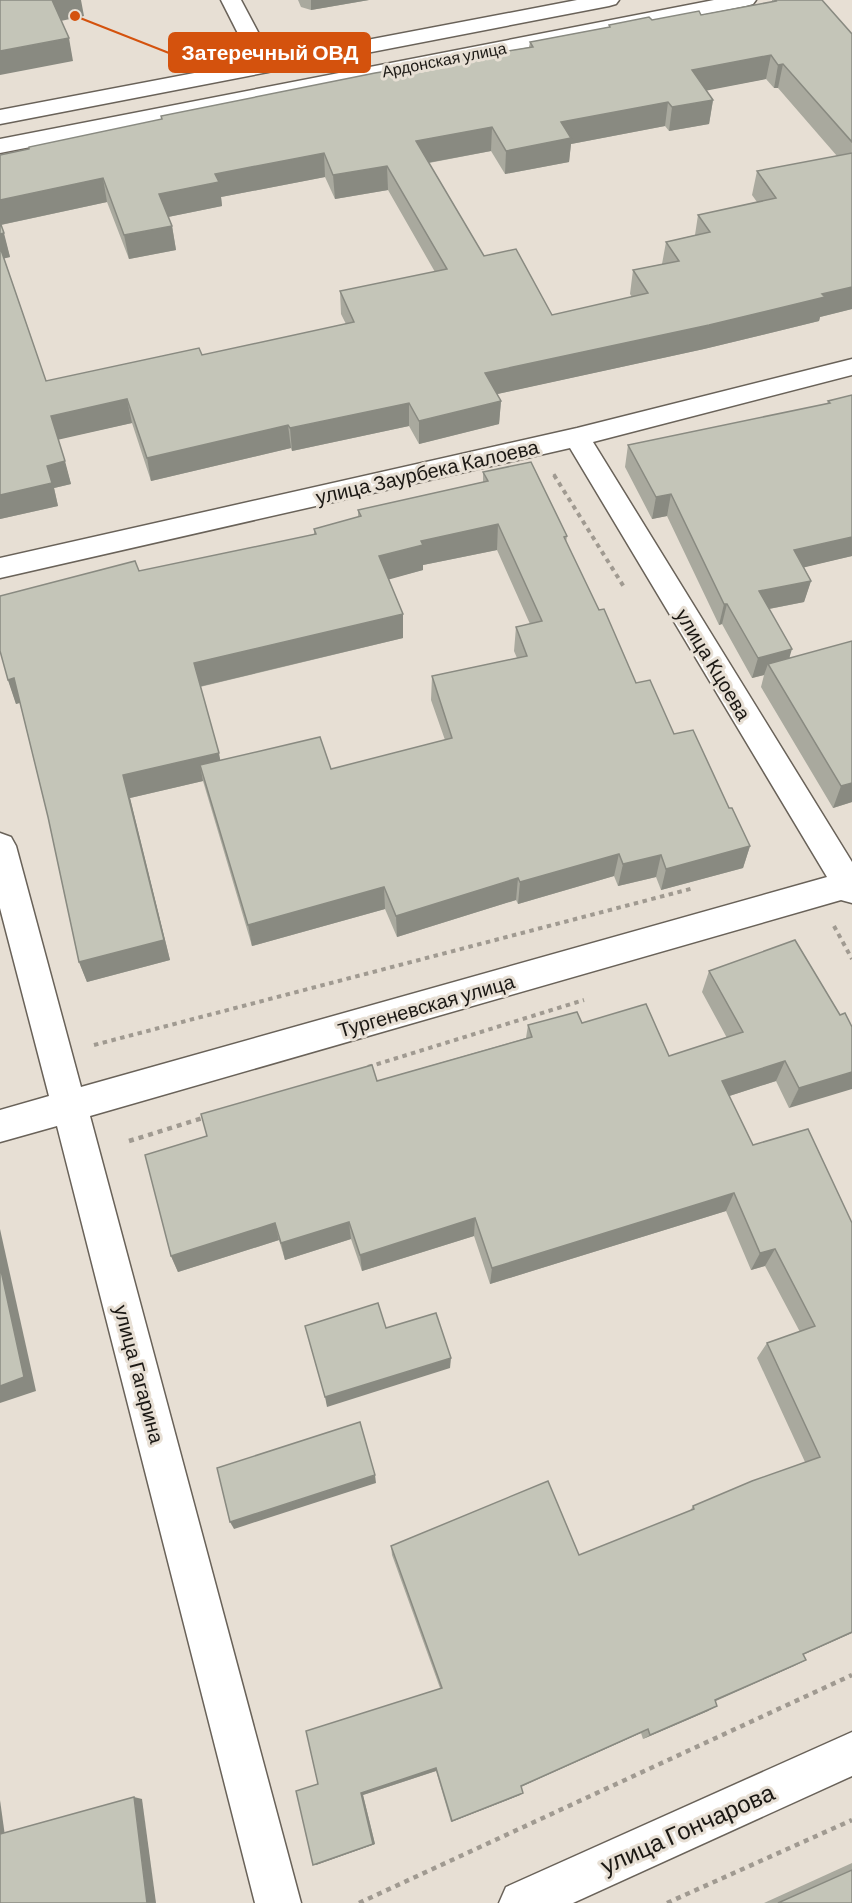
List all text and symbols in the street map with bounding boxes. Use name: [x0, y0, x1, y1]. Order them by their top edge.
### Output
callout: Затеречный ОВД: [169, 33, 370, 72]
street label: Ардонская улица: [380, 38, 508, 80]
text: Затеречный ОВД: [182, 39, 358, 64]
street label: улица Заурбека Калоева: [313, 433, 542, 508]
street label: улица Кцоева: [671, 604, 757, 725]
street label: Тургеневская улица: [335, 968, 518, 1042]
street label: улица Гагарина: [110, 1302, 170, 1447]
street label: улица Гончарова: [596, 1776, 779, 1879]

